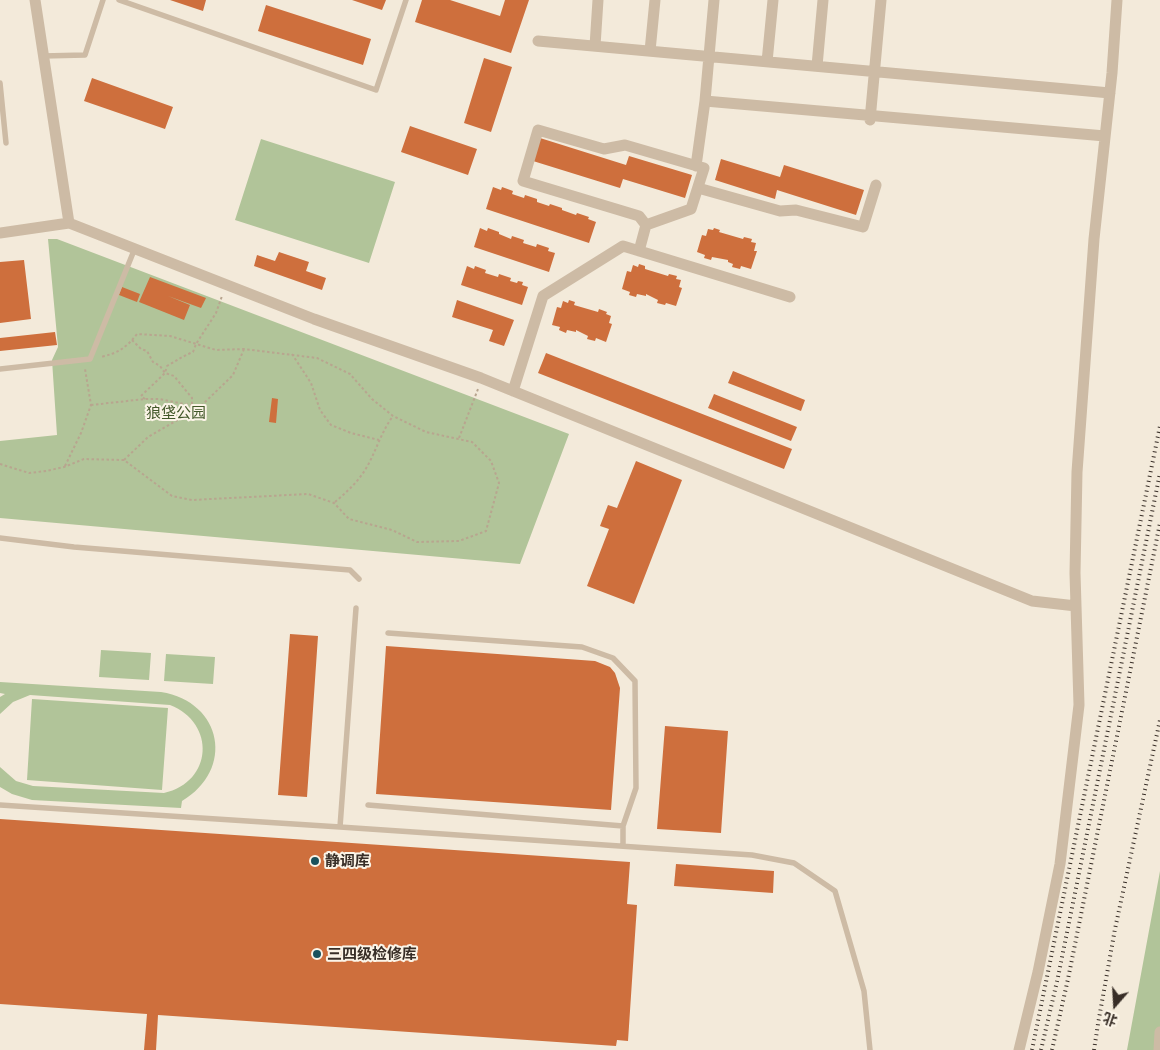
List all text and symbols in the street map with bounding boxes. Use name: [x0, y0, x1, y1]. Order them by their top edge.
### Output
park label: 狼垡公园: [146, 404, 206, 422]
place label: 静调库: [325, 852, 370, 870]
marker: 静调库: [309, 855, 321, 867]
place label: 三四级检修库: [327, 945, 417, 963]
marker: 三四级检修库: [311, 948, 323, 960]
north arrow: [1090, 980, 1140, 1030]
text: 北: [1101, 1008, 1120, 1030]

